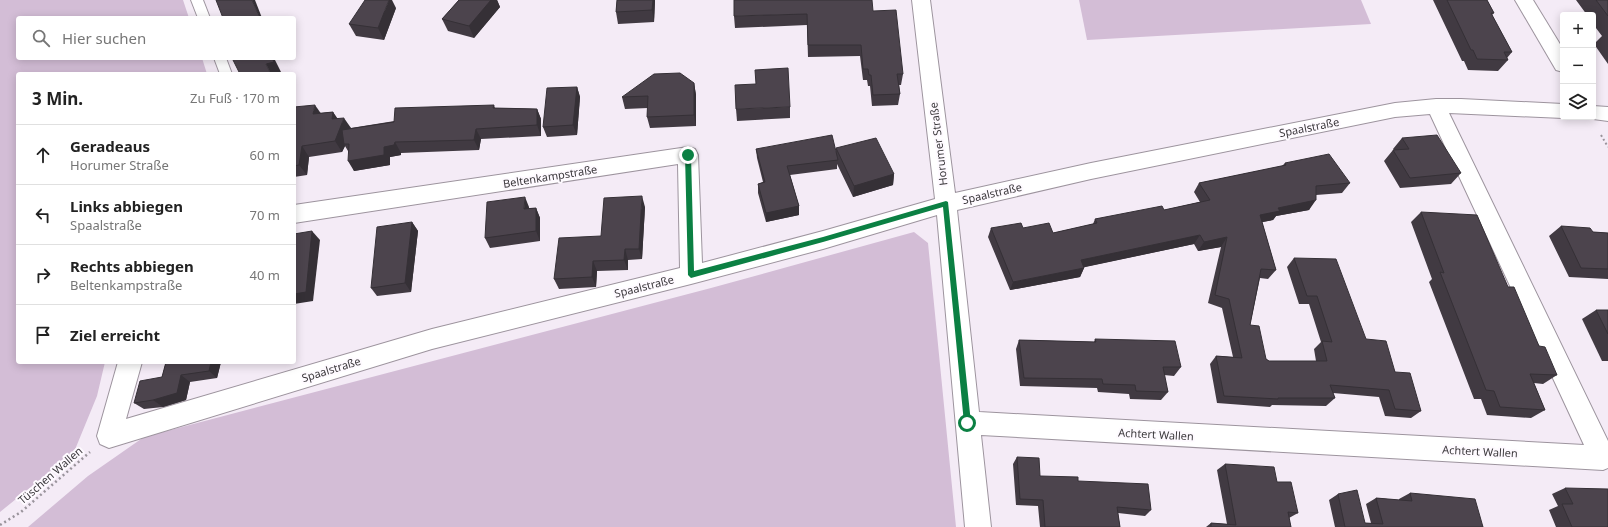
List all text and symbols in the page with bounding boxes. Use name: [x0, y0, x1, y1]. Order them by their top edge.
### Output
map controls: [1560, 12, 1596, 120]
button: +: [1560, 12, 1596, 48]
search box: [16, 16, 296, 60]
icon: search: [30, 27, 52, 49]
text: Hier suchen: [62, 28, 146, 48]
button: −: [1560, 48, 1596, 84]
button: layers: [1560, 84, 1596, 120]
text: 3 Min.: [32, 87, 83, 110]
text: Zu Fuß · 170 m: [190, 89, 280, 107]
street label: Horumer Straße: [925, 102, 951, 186]
street label: Spaalstraße: [1278, 114, 1340, 140]
text: Geradeaus: [70, 136, 150, 156]
icon: ahead: [32, 144, 54, 166]
text: 60 m: [250, 146, 280, 164]
route end: [679, 146, 697, 164]
text: Horumer Straße: [70, 156, 169, 174]
street label: Beltenkampstraße: [502, 161, 598, 191]
street label: Spaalstraße: [961, 179, 1023, 207]
text: Links abbiegen: [70, 196, 183, 216]
icon: left: [32, 204, 54, 226]
text: 70 m: [250, 206, 280, 224]
text: Spaalstraße: [70, 216, 142, 234]
text: Rechts abbiegen: [70, 256, 194, 276]
icon: right: [32, 264, 54, 286]
text: 40 m: [250, 266, 280, 284]
street label: Spaalstraße: [613, 271, 675, 301]
text: Beltenkampstraße: [70, 276, 182, 294]
icon: arrive: [32, 324, 54, 346]
text: Ziel erreicht: [70, 325, 160, 345]
street label: Spaalstraße: [300, 353, 362, 385]
route start: [958, 414, 976, 432]
street label: Achtert Wallen: [1118, 425, 1194, 443]
street label: Achtert Wallen: [1442, 442, 1518, 460]
street label: Tüschen Wallen: [15, 443, 85, 507]

